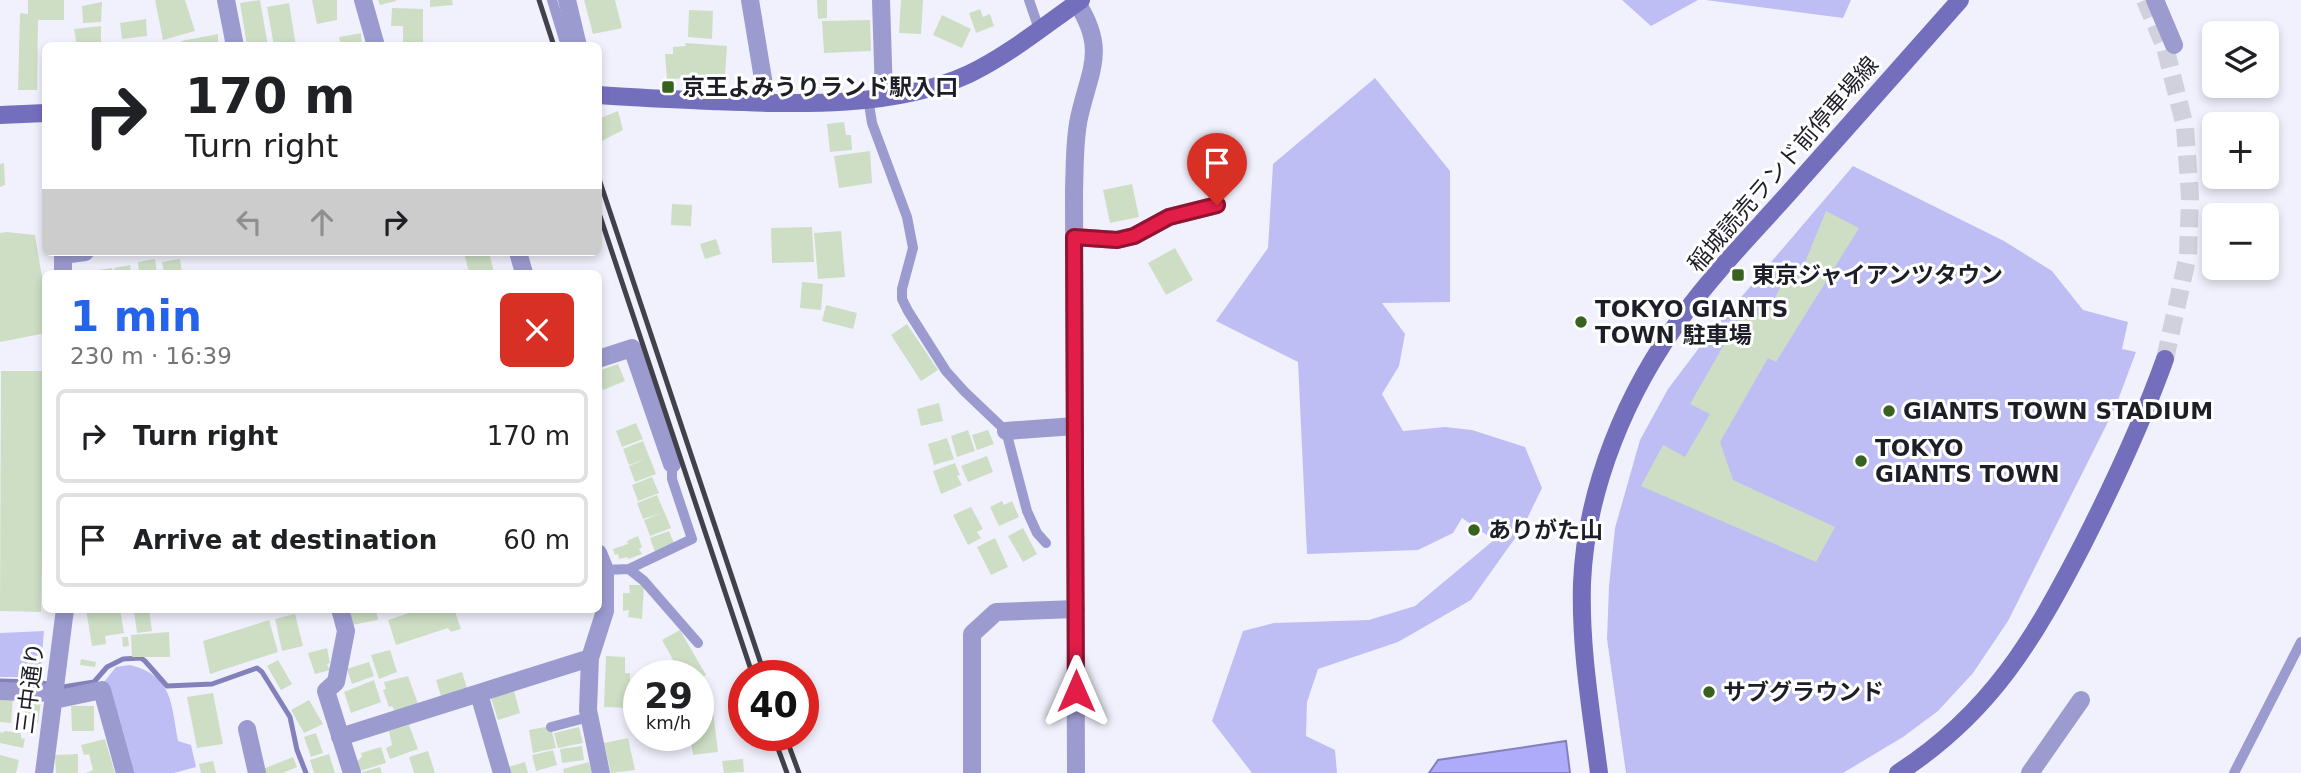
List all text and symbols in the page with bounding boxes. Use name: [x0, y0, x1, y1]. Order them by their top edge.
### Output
map controls: [2202, 21, 2279, 280]
button: layers: [2202, 21, 2279, 98]
street label: 稲城読売ランド前停車場線: [1683, 51, 1883, 277]
text: 170 m: [185, 68, 355, 125]
icon: right: [70, 70, 161, 161]
place label: 京王よみうりランド駅入口: [682, 74, 958, 100]
marker: 京王よみうりランド駅入口: [660, 79, 676, 95]
button: +: [2202, 112, 2279, 189]
text: Turn right: [185, 127, 338, 165]
pin: [1187, 133, 1247, 205]
icon: arrive: [1198, 144, 1236, 182]
icon: left: [230, 203, 268, 241]
icon: ahead: [303, 203, 341, 241]
icon: right: [376, 203, 414, 241]
button: −: [2202, 203, 2279, 280]
place label: 東京ジャイアンツタウン: [1752, 262, 2003, 288]
marker: 東京ジャイアンツタウン: [1730, 267, 1746, 283]
text: 1 min: [70, 292, 202, 341]
button: close: [500, 293, 574, 367]
place label: TOKYO GIANTS TOWN 駐車場: [1595, 296, 1788, 348]
marker: TOKYO GIANTS TOWN 駐車場: [1573, 314, 1589, 330]
text: 230 m · 16:39: [70, 343, 232, 369]
place label: GIANTS TOWN STADIUM: [1903, 398, 2213, 424]
marker: GIANTS TOWN STADIUM: [1881, 403, 1897, 419]
icon: right: [74, 417, 112, 455]
text: Turn right: [133, 421, 278, 451]
text: 170 m: [487, 421, 570, 451]
place label: TOKYO GIANTS TOWN: [1875, 435, 2060, 487]
marker: TOKYO GIANTS TOWN: [1853, 453, 1869, 469]
place label: ありがた山: [1488, 517, 1603, 543]
icon: arrive: [74, 521, 112, 559]
marker: ありがた山: [1466, 522, 1482, 538]
text: Arrive at destination: [133, 525, 437, 555]
text: 60 m: [503, 525, 570, 555]
street label: 三中通り: [11, 641, 49, 735]
position arrow: [1039, 654, 1113, 728]
speed limit sign: 40: [728, 660, 819, 751]
text: 29: [644, 676, 693, 716]
place label: サブグラウンド: [1723, 679, 1884, 705]
marker: サブグラウンド: [1701, 684, 1717, 700]
text: km/h: [646, 712, 691, 733]

